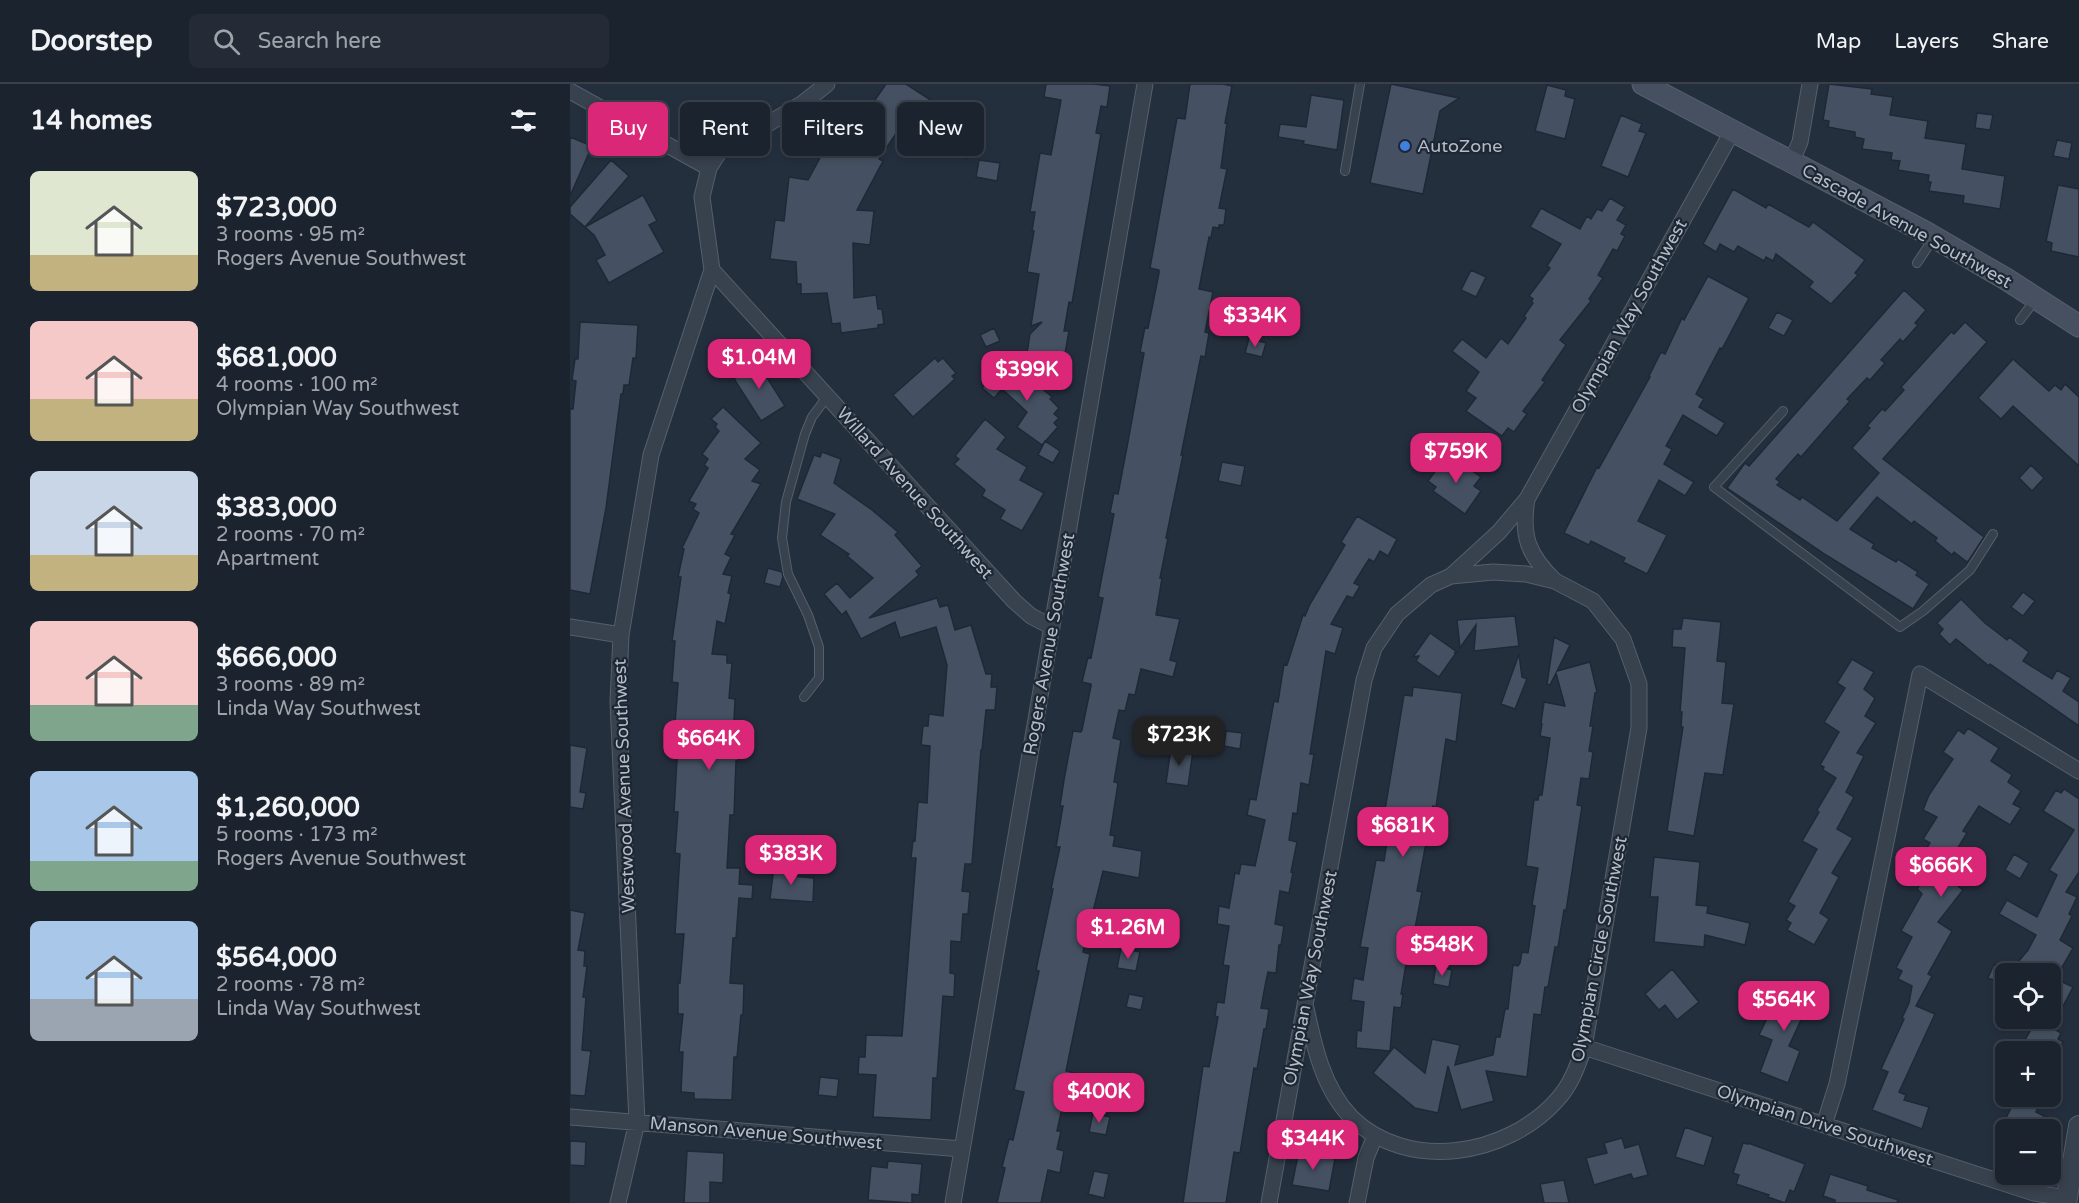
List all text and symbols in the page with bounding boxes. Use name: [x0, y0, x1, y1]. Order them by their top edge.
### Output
search box: [189, 14, 609, 68]
text: Doorstep: [30, 24, 153, 58]
icon: search: [210, 25, 243, 58]
text: Search here: [258, 28, 381, 54]
text: Map: [1816, 29, 1861, 54]
text: Layers: [1894, 29, 1959, 54]
text: Share: [1992, 29, 2049, 54]
chip: Buy: [588, 102, 668, 156]
chip: Rent: [680, 102, 770, 156]
chip: Filters: [782, 102, 885, 156]
chip: New: [897, 102, 984, 156]
icon: filters: [507, 104, 540, 137]
text: 14 homes: [30, 105, 152, 136]
place label: AutoZone: [1417, 135, 1502, 157]
marker: AutoZone: [1398, 139, 1412, 153]
street label: Cascade Avenue Southwest: [1798, 159, 2016, 293]
text: $723,000: [216, 192, 337, 223]
icon: home: [78, 195, 150, 267]
street label: Olympian Way Southwest: [1566, 215, 1692, 417]
text: 3 rooms · 95 m²: [216, 223, 365, 247]
text: Rogers Avenue Southwest: [216, 247, 466, 271]
pin: $334K: [1213, 297, 1297, 348]
text: $334K: [1223, 304, 1287, 328]
pin: $1.04M: [710, 339, 808, 390]
text: $681,000: [216, 342, 337, 373]
icon: home: [78, 345, 150, 417]
text: $1.04M: [722, 346, 796, 370]
pin: $399K: [985, 351, 1069, 402]
text: $399K: [995, 358, 1059, 382]
text: 4 rooms · 100 m²: [216, 373, 378, 397]
text: Olympian Way Southwest: [216, 397, 459, 421]
street label: Willard Avenue Southwest: [832, 402, 998, 584]
pin: $759K: [1414, 433, 1498, 484]
text: $759K: [1424, 440, 1488, 464]
text: $383,000: [216, 492, 337, 523]
icon: home: [78, 495, 150, 567]
text: 2 rooms · 70 m²: [216, 523, 365, 547]
street label: Rogers Avenue Southwest: [1019, 531, 1079, 757]
text: Apartment: [216, 547, 319, 571]
text: $666,000: [216, 642, 337, 673]
icon: home: [78, 645, 150, 717]
street label: Westwood Avenue Southwest: [609, 658, 639, 914]
text: 3 rooms · 89 m²: [216, 673, 365, 697]
text: Linda Way Southwest: [216, 697, 421, 721]
pin: $723K: [1137, 716, 1221, 767]
pin: $664K: [667, 720, 751, 771]
text: $723K: [1147, 723, 1211, 747]
text: $664K: [677, 727, 741, 751]
text: $1,260,000: [216, 792, 360, 823]
icon: home: [78, 795, 150, 867]
pin: $681K: [1361, 807, 1445, 858]
text: $681K: [1371, 814, 1435, 838]
text: 5 rooms · 173 m²: [216, 823, 378, 847]
street label: Olympian Circle Southwest: [1566, 834, 1632, 1064]
pin: $383K: [749, 835, 833, 886]
text: $383K: [759, 842, 823, 866]
text: Rogers Avenue Southwest: [216, 847, 466, 871]
pin: $666K: [1899, 847, 1983, 898]
text: $666K: [1909, 854, 1973, 878]
street label: Olympian Way Southwest: [1278, 868, 1342, 1088]
pin: $1.26M: [1079, 909, 1177, 960]
text: $1.26M: [1091, 916, 1165, 940]
pin: $548K: [1400, 926, 1484, 977]
text: $548K: [1410, 933, 1474, 957]
text: $564,000: [216, 942, 337, 973]
icon: home: [78, 945, 150, 1017]
map controls: [1995, 963, 2061, 1185]
button: locate: [1995, 963, 2061, 1029]
text: 2 rooms · 78 m²: [216, 973, 365, 997]
pin: $564K: [1742, 981, 1826, 1032]
text: $564K: [1752, 988, 1816, 1012]
text: Linda Way Southwest: [216, 997, 421, 1021]
button: +: [1995, 1041, 2061, 1107]
pin: $400K: [1057, 1073, 1141, 1124]
text: $400K: [1067, 1080, 1131, 1104]
street label: Olympian Drive Southwest: [1714, 1080, 1936, 1170]
street label: Manson Avenue Southwest: [649, 1112, 883, 1154]
button: −: [1995, 1119, 2061, 1185]
pin: $344K: [1271, 1120, 1355, 1171]
text: $344K: [1281, 1127, 1345, 1151]

